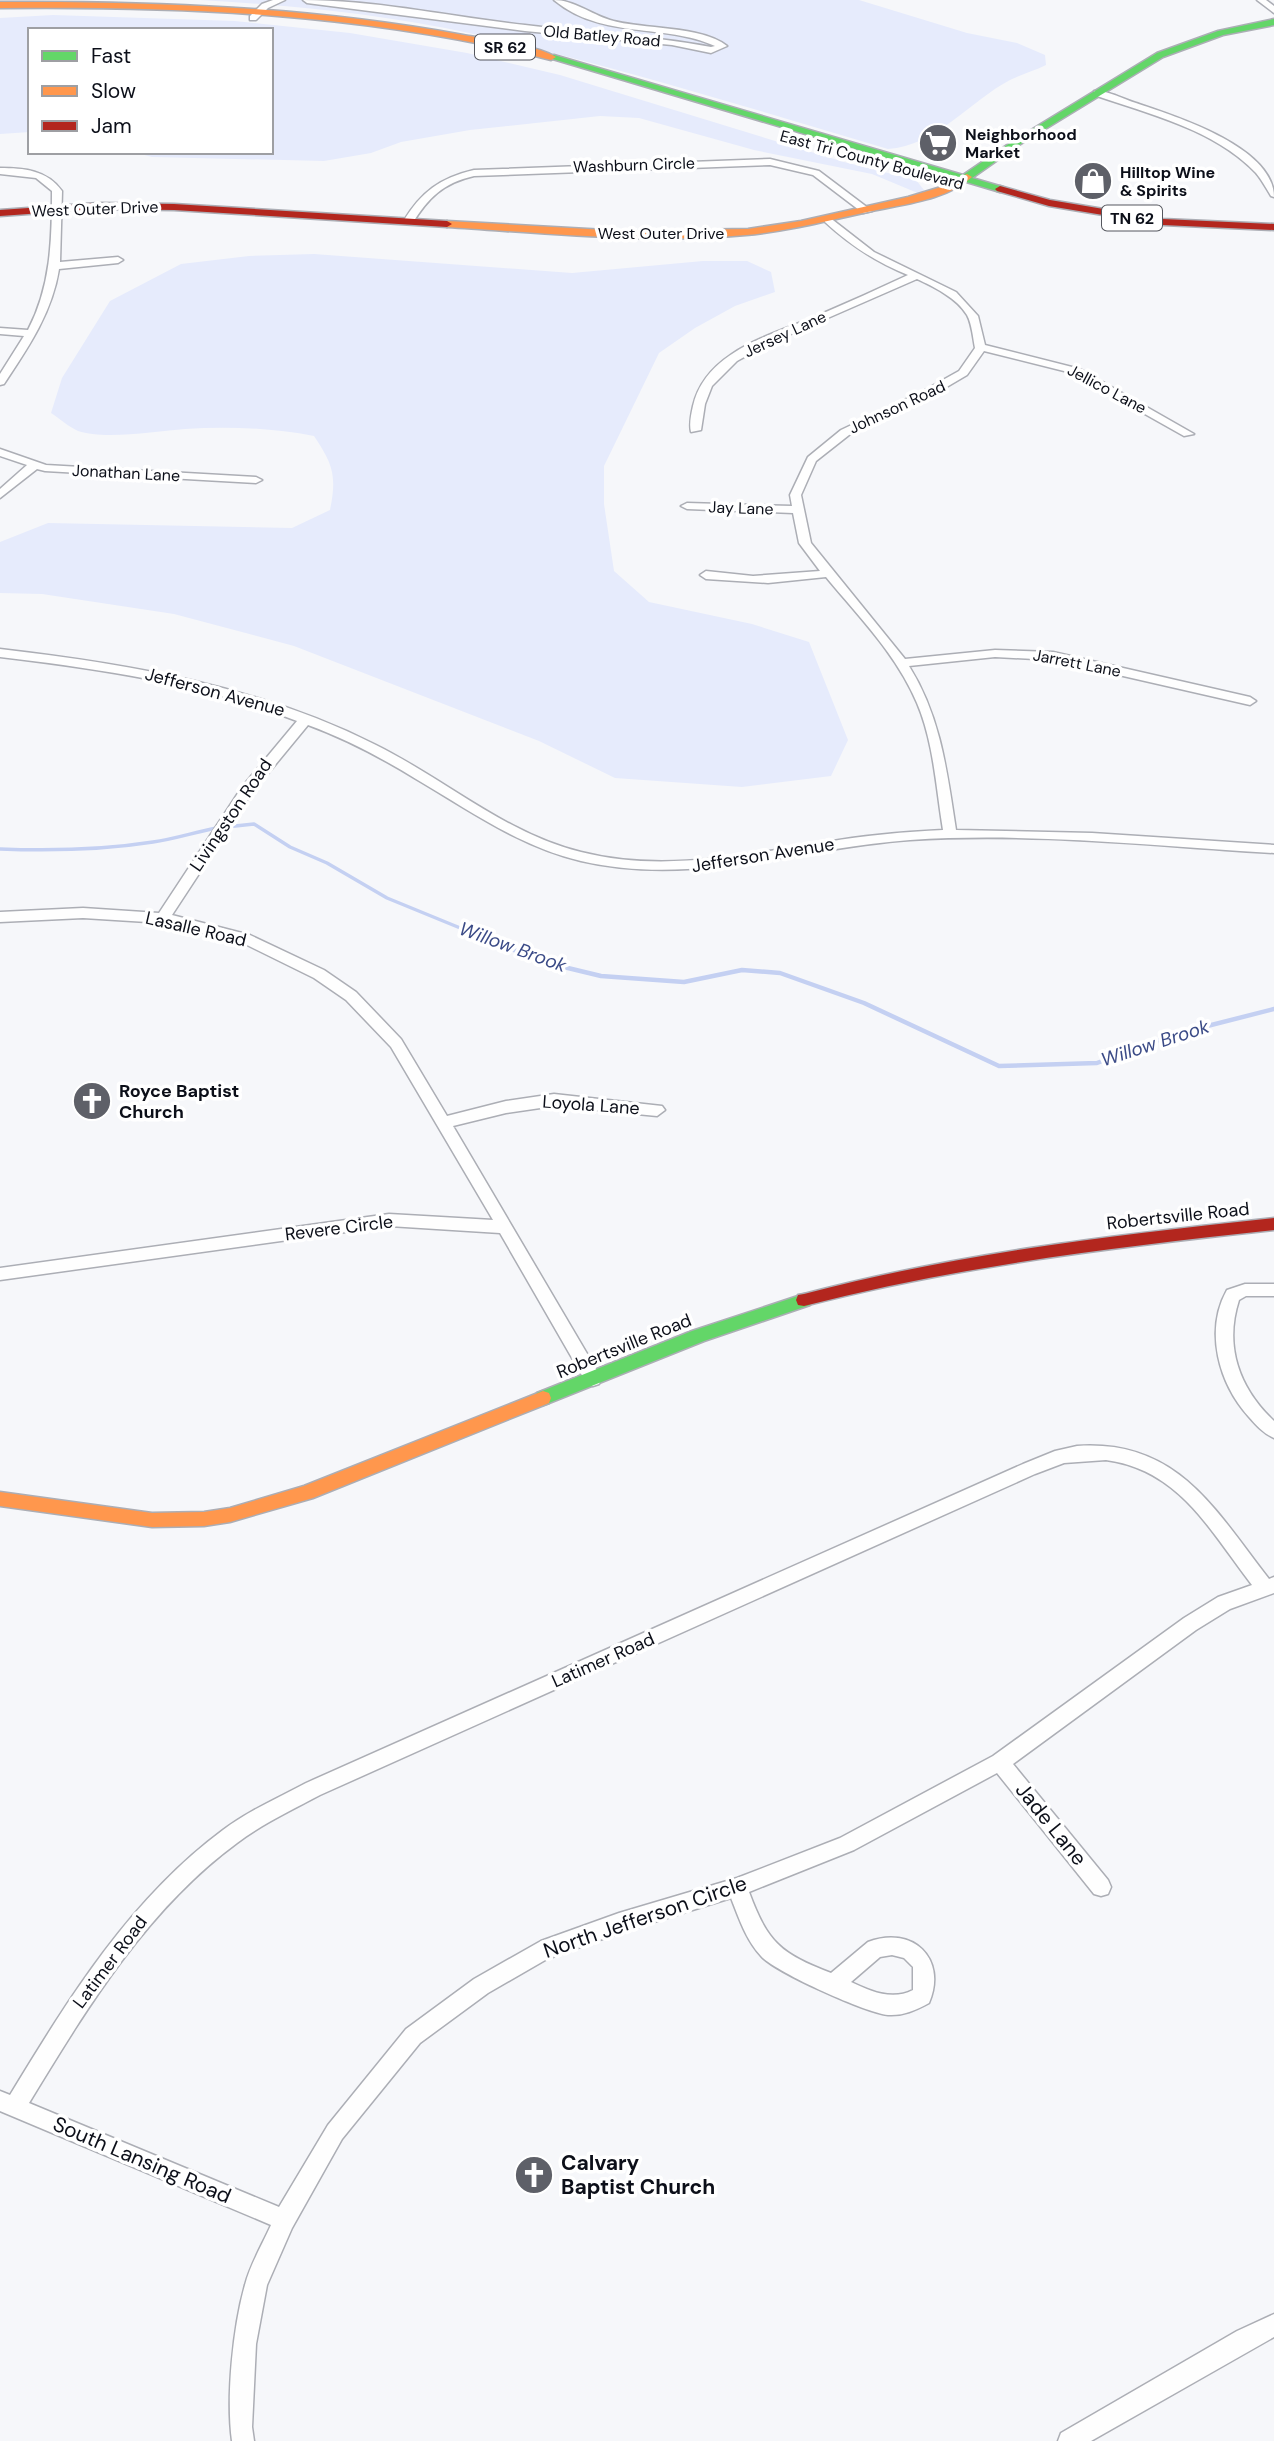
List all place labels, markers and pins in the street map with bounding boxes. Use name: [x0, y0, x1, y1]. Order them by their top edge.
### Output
supermarket icon: Neighborhood Market: [917, 122, 959, 164]
place label: Neighborhood Market: [965, 124, 1077, 163]
shop icon: Hilltop Wine & Spirits: [1072, 160, 1114, 202]
place label: Hilltop Wine & Spirits: [1120, 162, 1215, 201]
place label: Royce Baptist Church: [119, 1079, 239, 1124]
church icon: Royce Baptist Church: [71, 1080, 113, 1122]
place label: Calvary Baptist Church: [561, 2149, 715, 2201]
church icon: Calvary Baptist Church: [513, 2154, 555, 2196]

